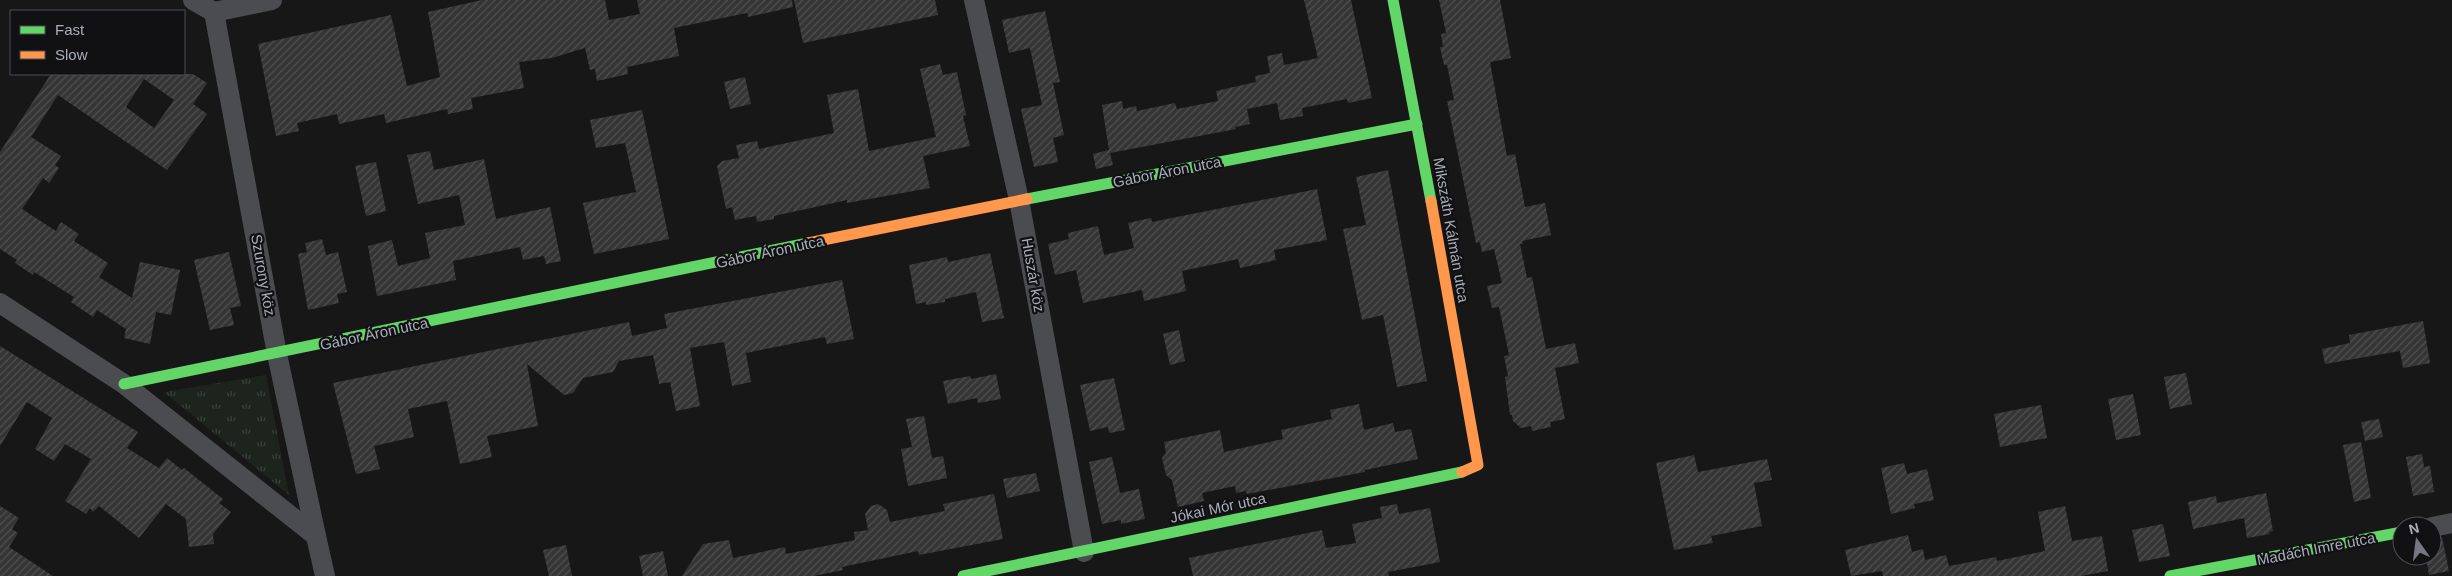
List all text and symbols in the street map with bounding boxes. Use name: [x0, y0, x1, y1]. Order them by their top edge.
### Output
legend: [10, 10, 185, 75]
text: Fast: [55, 21, 85, 38]
text: Slow: [55, 46, 88, 63]
street label: Gábor Áron utca: [1111, 153, 1223, 190]
street label: Mikszáth Kálmán utca: [1430, 156, 1473, 304]
street label: Gábor Áron utca: [714, 232, 826, 271]
street label: Szurony köz: [248, 233, 279, 317]
street label: Huszár köz: [1019, 236, 1048, 313]
street label: Gábor Áron utca: [318, 314, 430, 353]
street label: Jókai Mór utca: [1168, 489, 1268, 526]
north arrow: [2392, 516, 2442, 566]
text: N: [2407, 519, 2421, 537]
street label: Madách Imre utca: [2255, 529, 2377, 568]

